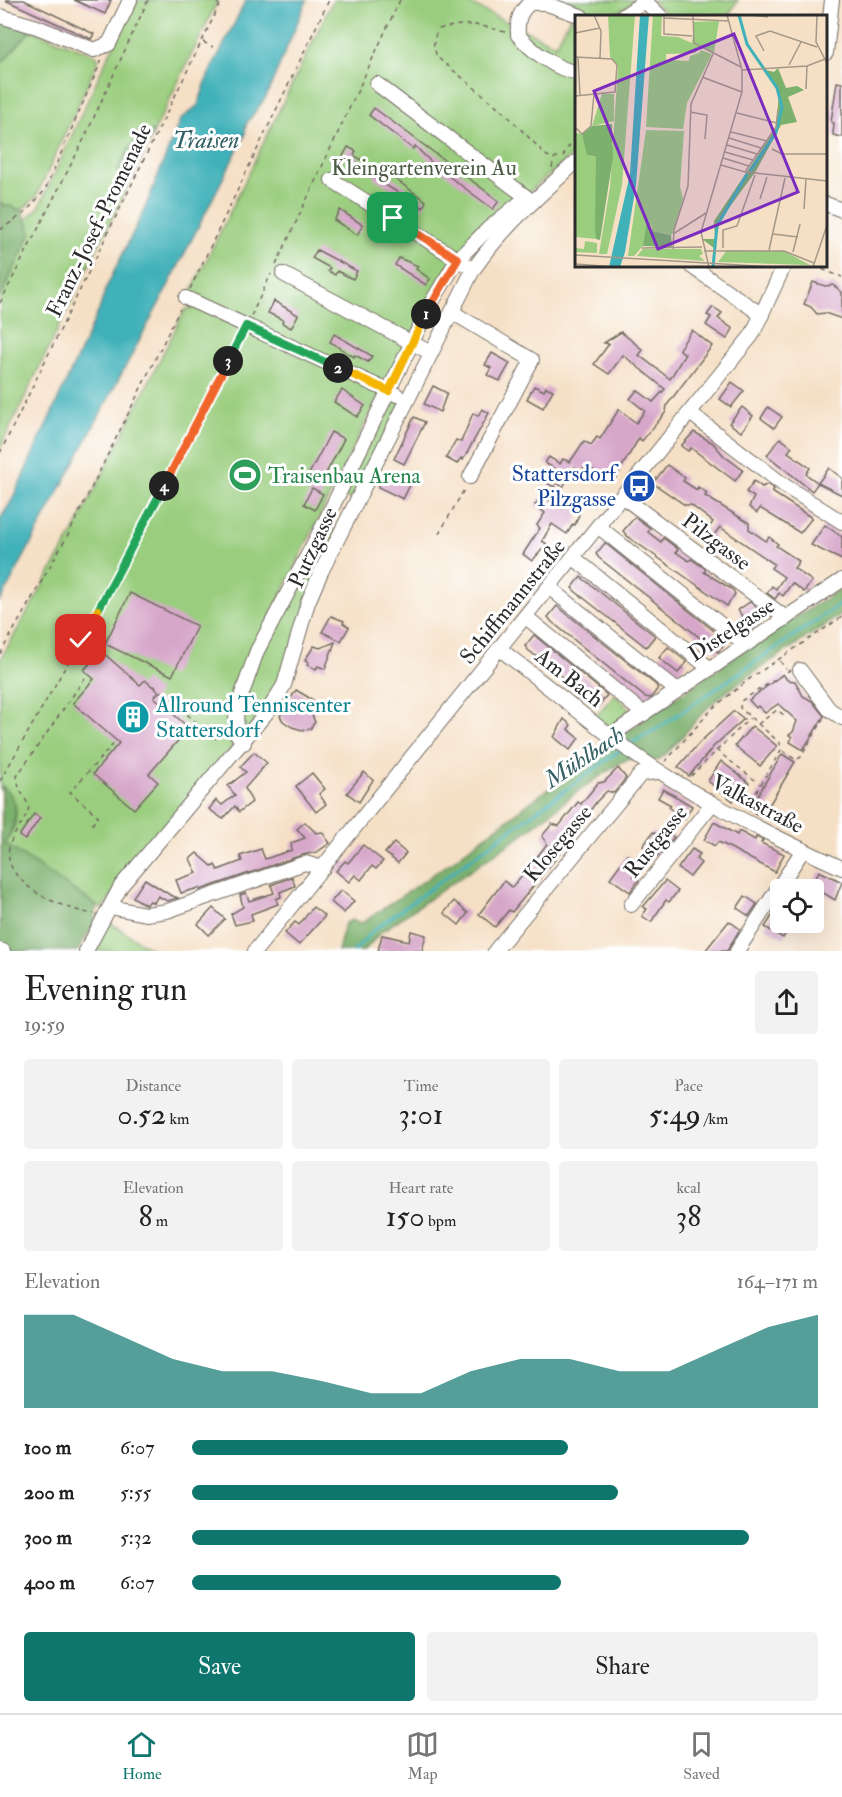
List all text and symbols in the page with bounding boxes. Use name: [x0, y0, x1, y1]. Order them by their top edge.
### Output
inset map: [575, 15, 827, 267]
street label: Franz-Josef-Promenade: [40, 119, 158, 322]
water label: Traisen: [173, 125, 239, 156]
park label: Kleingartenverein Au: [331, 154, 517, 182]
pin: [367, 192, 418, 243]
icon: arrive: [376, 201, 409, 234]
pin: 1: [411, 299, 441, 329]
text: 1: [423, 304, 429, 324]
pin: 3: [213, 346, 243, 376]
text: 3: [225, 351, 231, 371]
pin: 2: [323, 353, 353, 383]
text: 2: [334, 358, 342, 378]
sports icon: Traisenbau Arena: [227, 457, 263, 493]
place label: Stattersdorf Pilzgasse: [512, 460, 619, 513]
place label: Traisenbau Arena: [268, 462, 422, 490]
bus stop icon: Stattersdorf Pilzgasse: [621, 468, 657, 504]
pin: 4: [149, 471, 179, 501]
text: 4: [160, 476, 168, 496]
street label: Putzgasse: [282, 502, 344, 592]
street label: Pilzgasse: [676, 507, 756, 577]
street label: Schiffmannstraße: [454, 533, 572, 670]
street label: Distelgasse: [683, 592, 780, 668]
pin: [55, 614, 106, 665]
icon: check: [64, 623, 97, 656]
street label: Am Bach: [529, 642, 610, 714]
place label: Allround Tenniscenter Stattersdorf: [155, 691, 352, 744]
building icon: Allround Tenniscenter Stattersdorf: [115, 699, 151, 735]
water label: Mühlbach: [537, 719, 630, 797]
street label: Valkastraße: [706, 768, 809, 840]
street label: Klosegasse: [517, 799, 598, 888]
street label: Rustgasse: [618, 800, 694, 884]
map controls: [770, 879, 824, 933]
button: locate: [770, 879, 824, 933]
text: Evening run: [24, 969, 187, 1010]
button: share: [755, 971, 818, 1034]
text: 19:59: [24, 1012, 65, 1037]
text: Distance: [125, 1076, 181, 1096]
text: Time: [404, 1076, 438, 1096]
text: Pace: [674, 1076, 703, 1096]
text: 0.52: [117, 1096, 166, 1133]
text: 3:01: [399, 1096, 443, 1133]
text: 5:49: [649, 1096, 701, 1133]
text: km: [166, 1109, 190, 1129]
text: /km: [701, 1109, 729, 1129]
text: Elevation: [123, 1178, 184, 1198]
text: Heart rate: [388, 1178, 454, 1198]
text: kcal: [676, 1178, 701, 1198]
text: 8: [138, 1198, 152, 1235]
text: 150: [386, 1198, 425, 1235]
text: 38: [676, 1198, 701, 1235]
text: m: [152, 1211, 168, 1231]
text: bpm: [425, 1211, 456, 1231]
text: Elevation: [24, 1269, 100, 1294]
text: 164–171 m: [737, 1269, 818, 1294]
text: 100 m: [24, 1435, 71, 1460]
text: 6:07: [120, 1435, 154, 1460]
text: 200 m: [24, 1480, 74, 1505]
text: 5:55: [120, 1480, 151, 1505]
text: 300 m: [24, 1525, 72, 1550]
text: 5:32: [120, 1525, 152, 1550]
text: 400 m: [24, 1570, 75, 1595]
text: 6:07: [120, 1570, 154, 1595]
button: Save: [24, 1632, 415, 1701]
button: Share: [427, 1632, 818, 1701]
tab: Home: [122, 1728, 162, 1784]
tab: Map: [406, 1728, 439, 1784]
tab: Saved: [683, 1728, 720, 1784]

